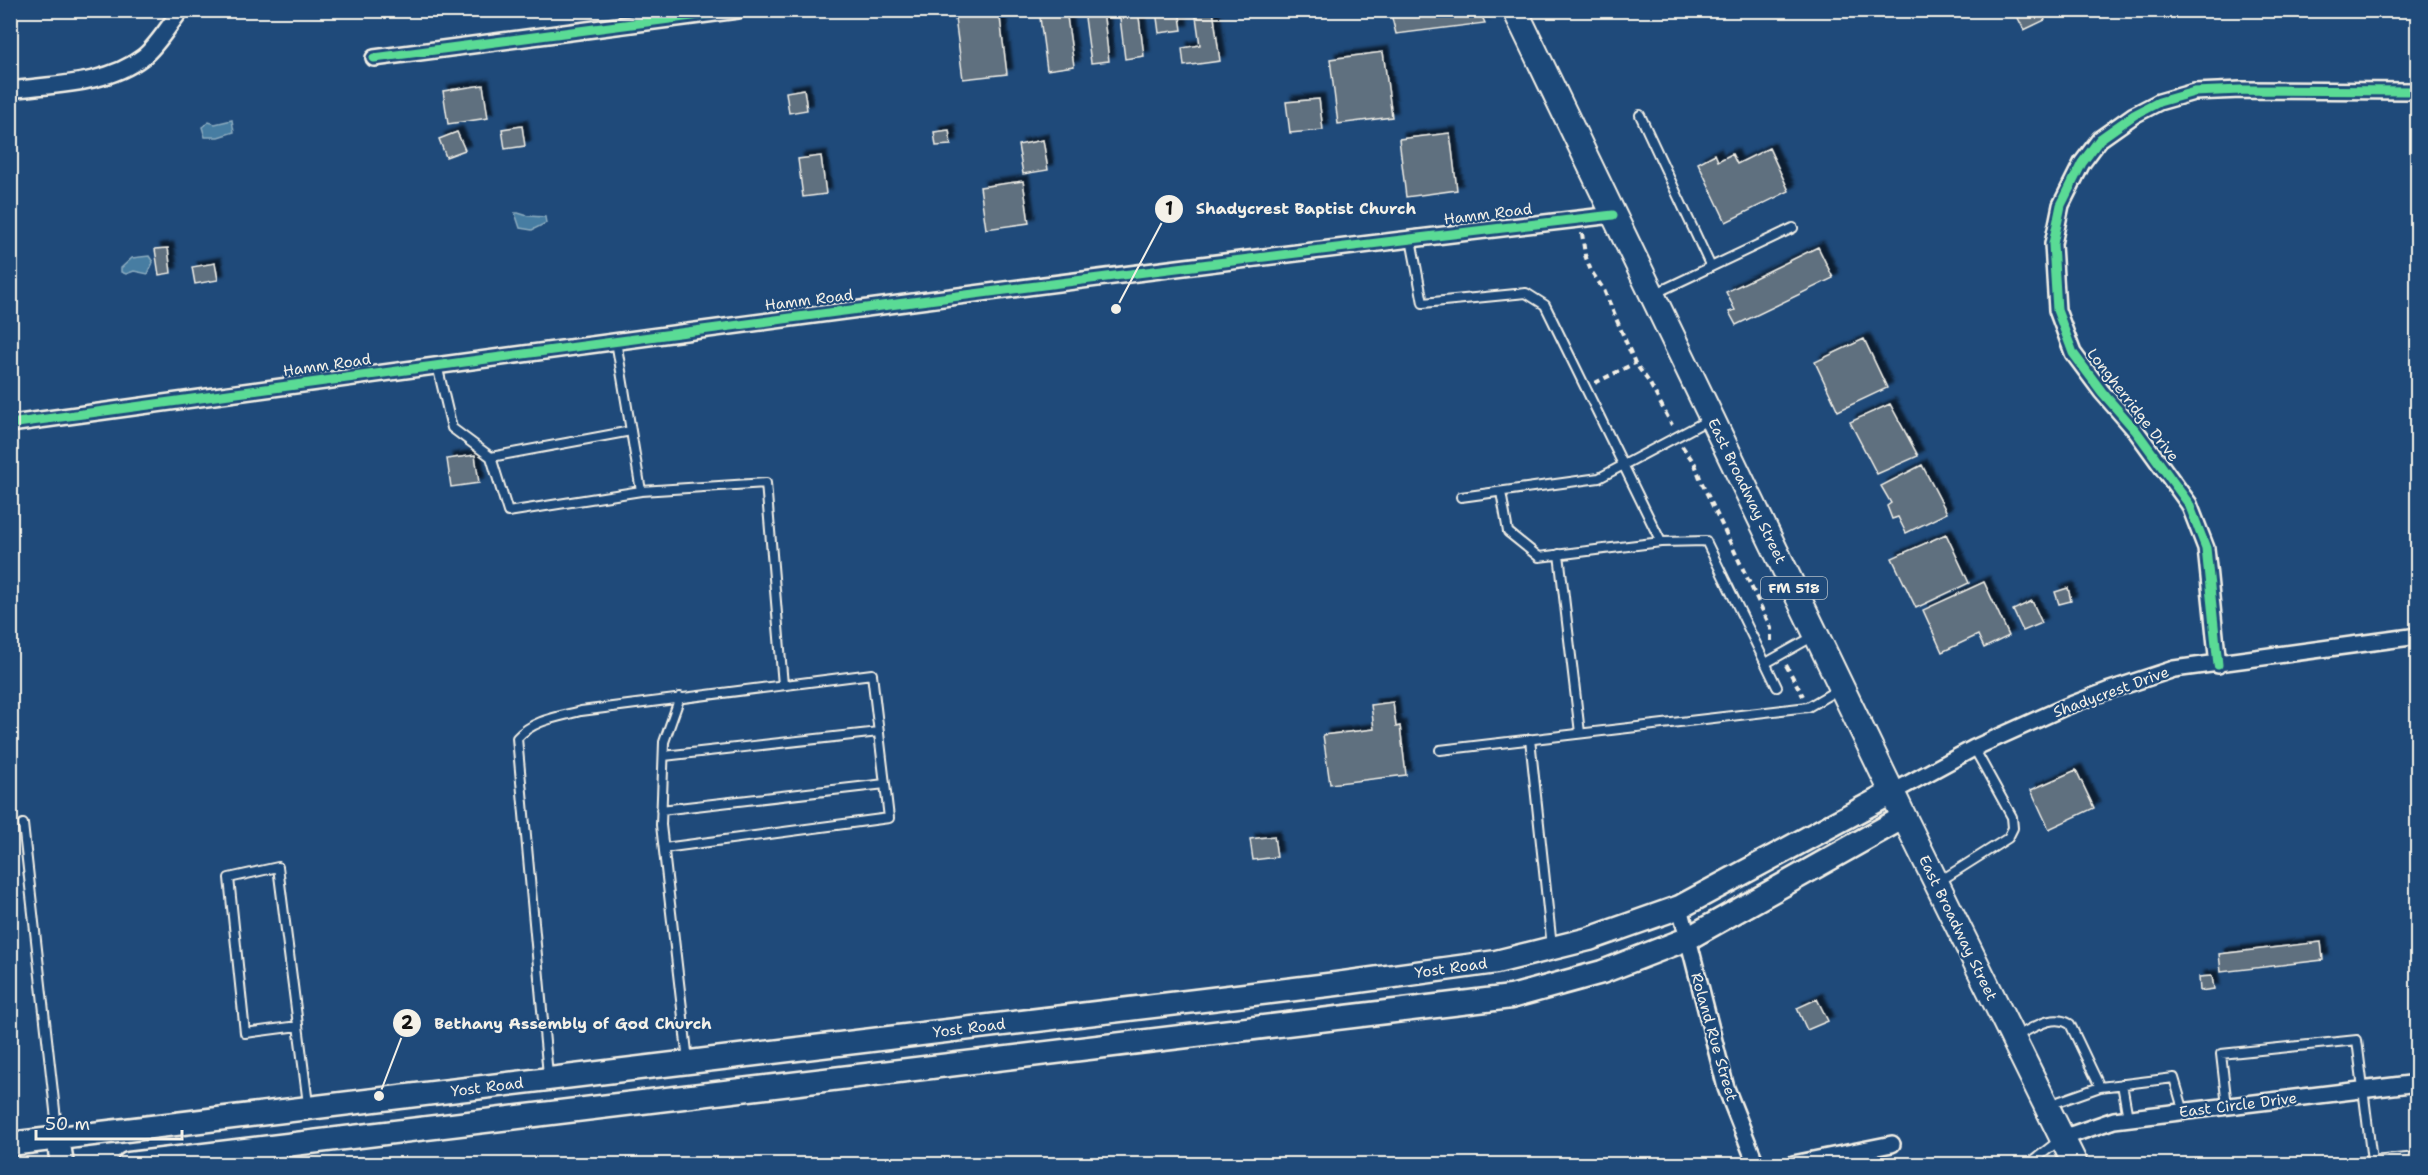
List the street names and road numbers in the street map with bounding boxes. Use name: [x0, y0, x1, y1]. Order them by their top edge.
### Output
street label: Hamm Road: [1443, 199, 1534, 229]
street label: Hamm Road: [764, 285, 855, 315]
street label: Longherridge Drive: [2082, 344, 2184, 466]
street label: Hamm Road: [282, 349, 373, 381]
street label: East Broadway Street: [1703, 415, 1791, 567]
road number: FM 518: [1761, 577, 1827, 599]
street label: Shadycrest Drive: [2050, 662, 2172, 722]
street label: East Broadway Street: [1914, 852, 2002, 1004]
street label: Yost Road: [1413, 953, 1489, 983]
street label: Roland Rue Street: [1686, 970, 1742, 1104]
street label: Yost Road: [932, 1014, 1007, 1042]
street label: Yost Road: [450, 1073, 525, 1101]
street label: East Circle Drive: [2178, 1088, 2298, 1122]

